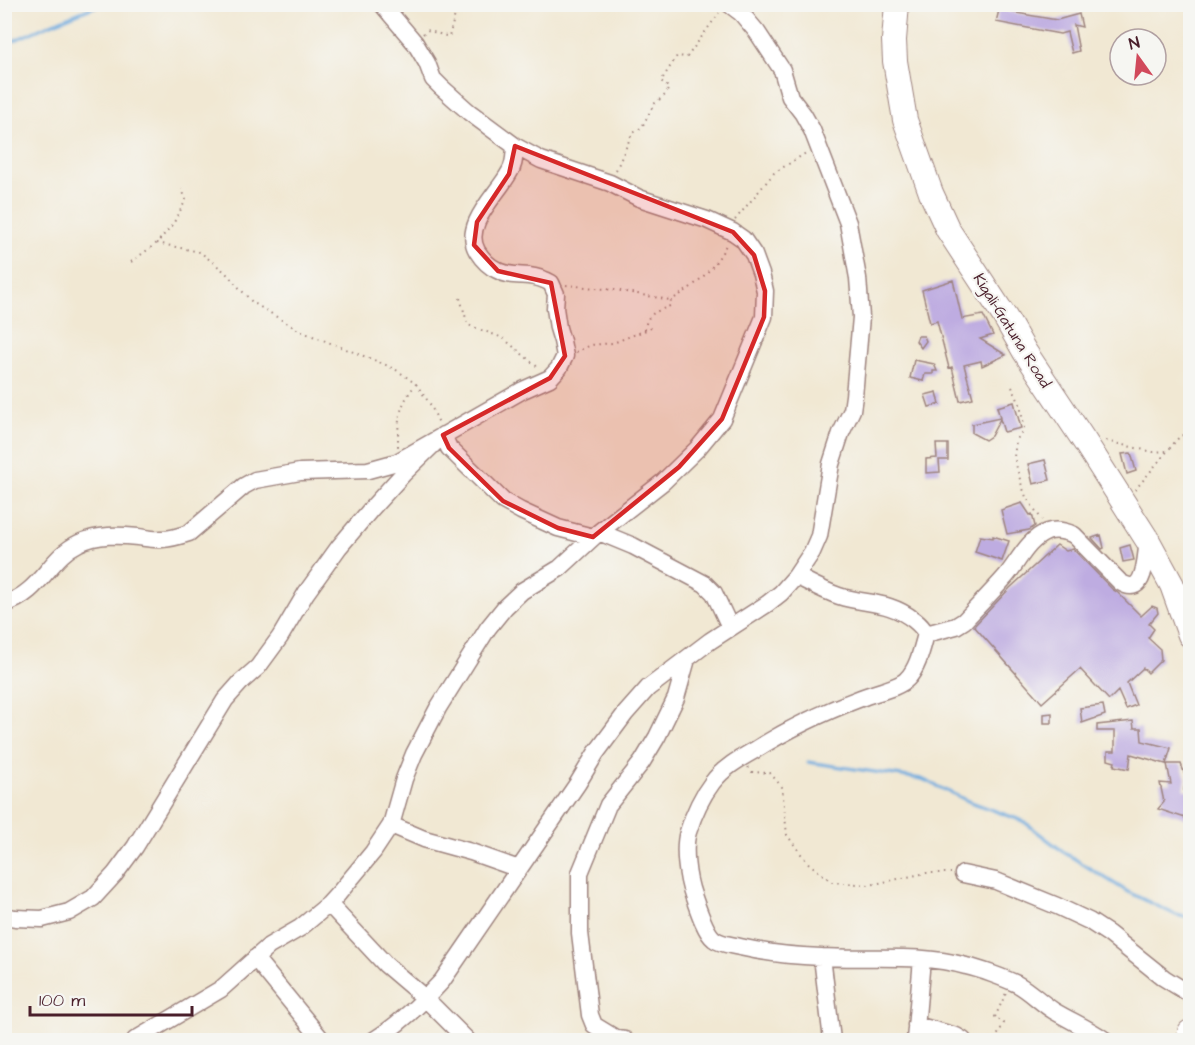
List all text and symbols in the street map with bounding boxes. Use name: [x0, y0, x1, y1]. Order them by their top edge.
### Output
north arrow: [1108, 27, 1168, 87]
text: N: [1127, 32, 1142, 55]
street label: Kigali-Gatuna Road: [967, 269, 1056, 393]
scale bar: [30, 979, 192, 1017]
text: 100 m: [39, 988, 85, 1013]

